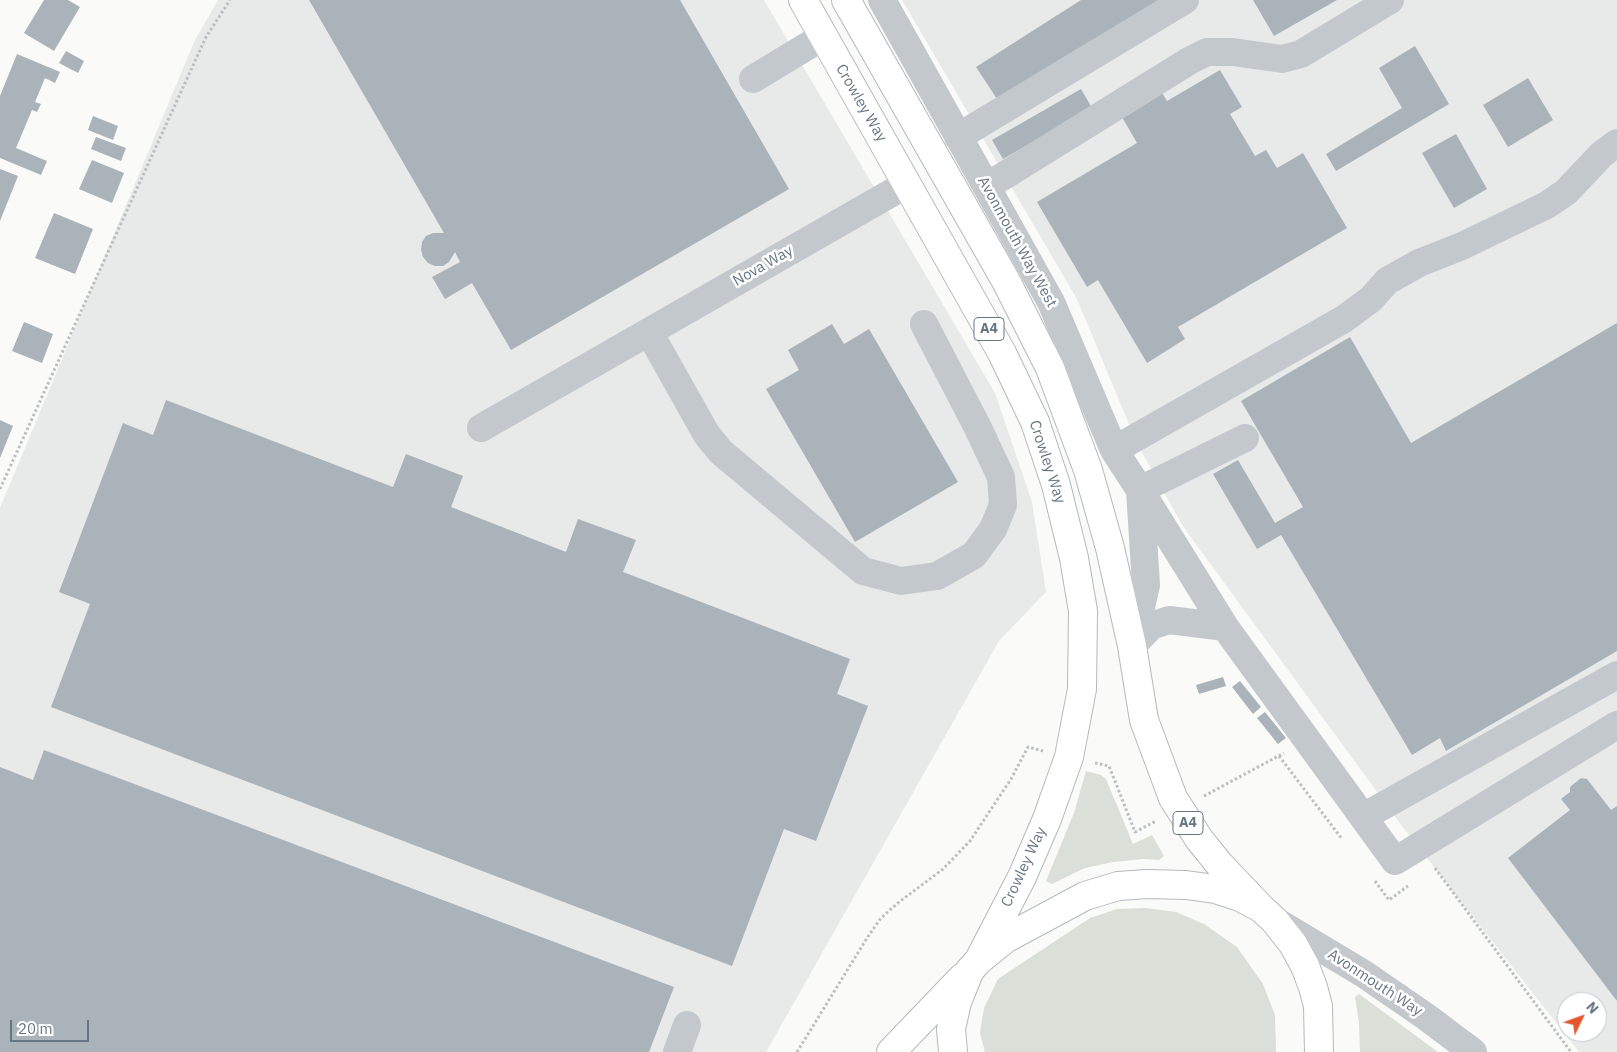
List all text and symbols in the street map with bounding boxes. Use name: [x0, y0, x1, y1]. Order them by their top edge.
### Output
street label: Crowley Way: [832, 61, 890, 145]
street label: Avonmouth Way West: [974, 173, 1060, 311]
street label: Nova Way: [730, 242, 796, 290]
road number: A4: [974, 318, 1004, 340]
street label: Crowley Way: [1025, 418, 1069, 506]
road number: A4: [1173, 811, 1203, 834]
street label: Crowley Way: [998, 824, 1050, 910]
street label: Avonmouth Way: [1324, 946, 1426, 1020]
north arrow: [1557, 992, 1607, 1042]
text: N: [1582, 998, 1602, 1017]
scale bar: [12, 1010, 91, 1042]
text: 20 m: [18, 1019, 53, 1038]

